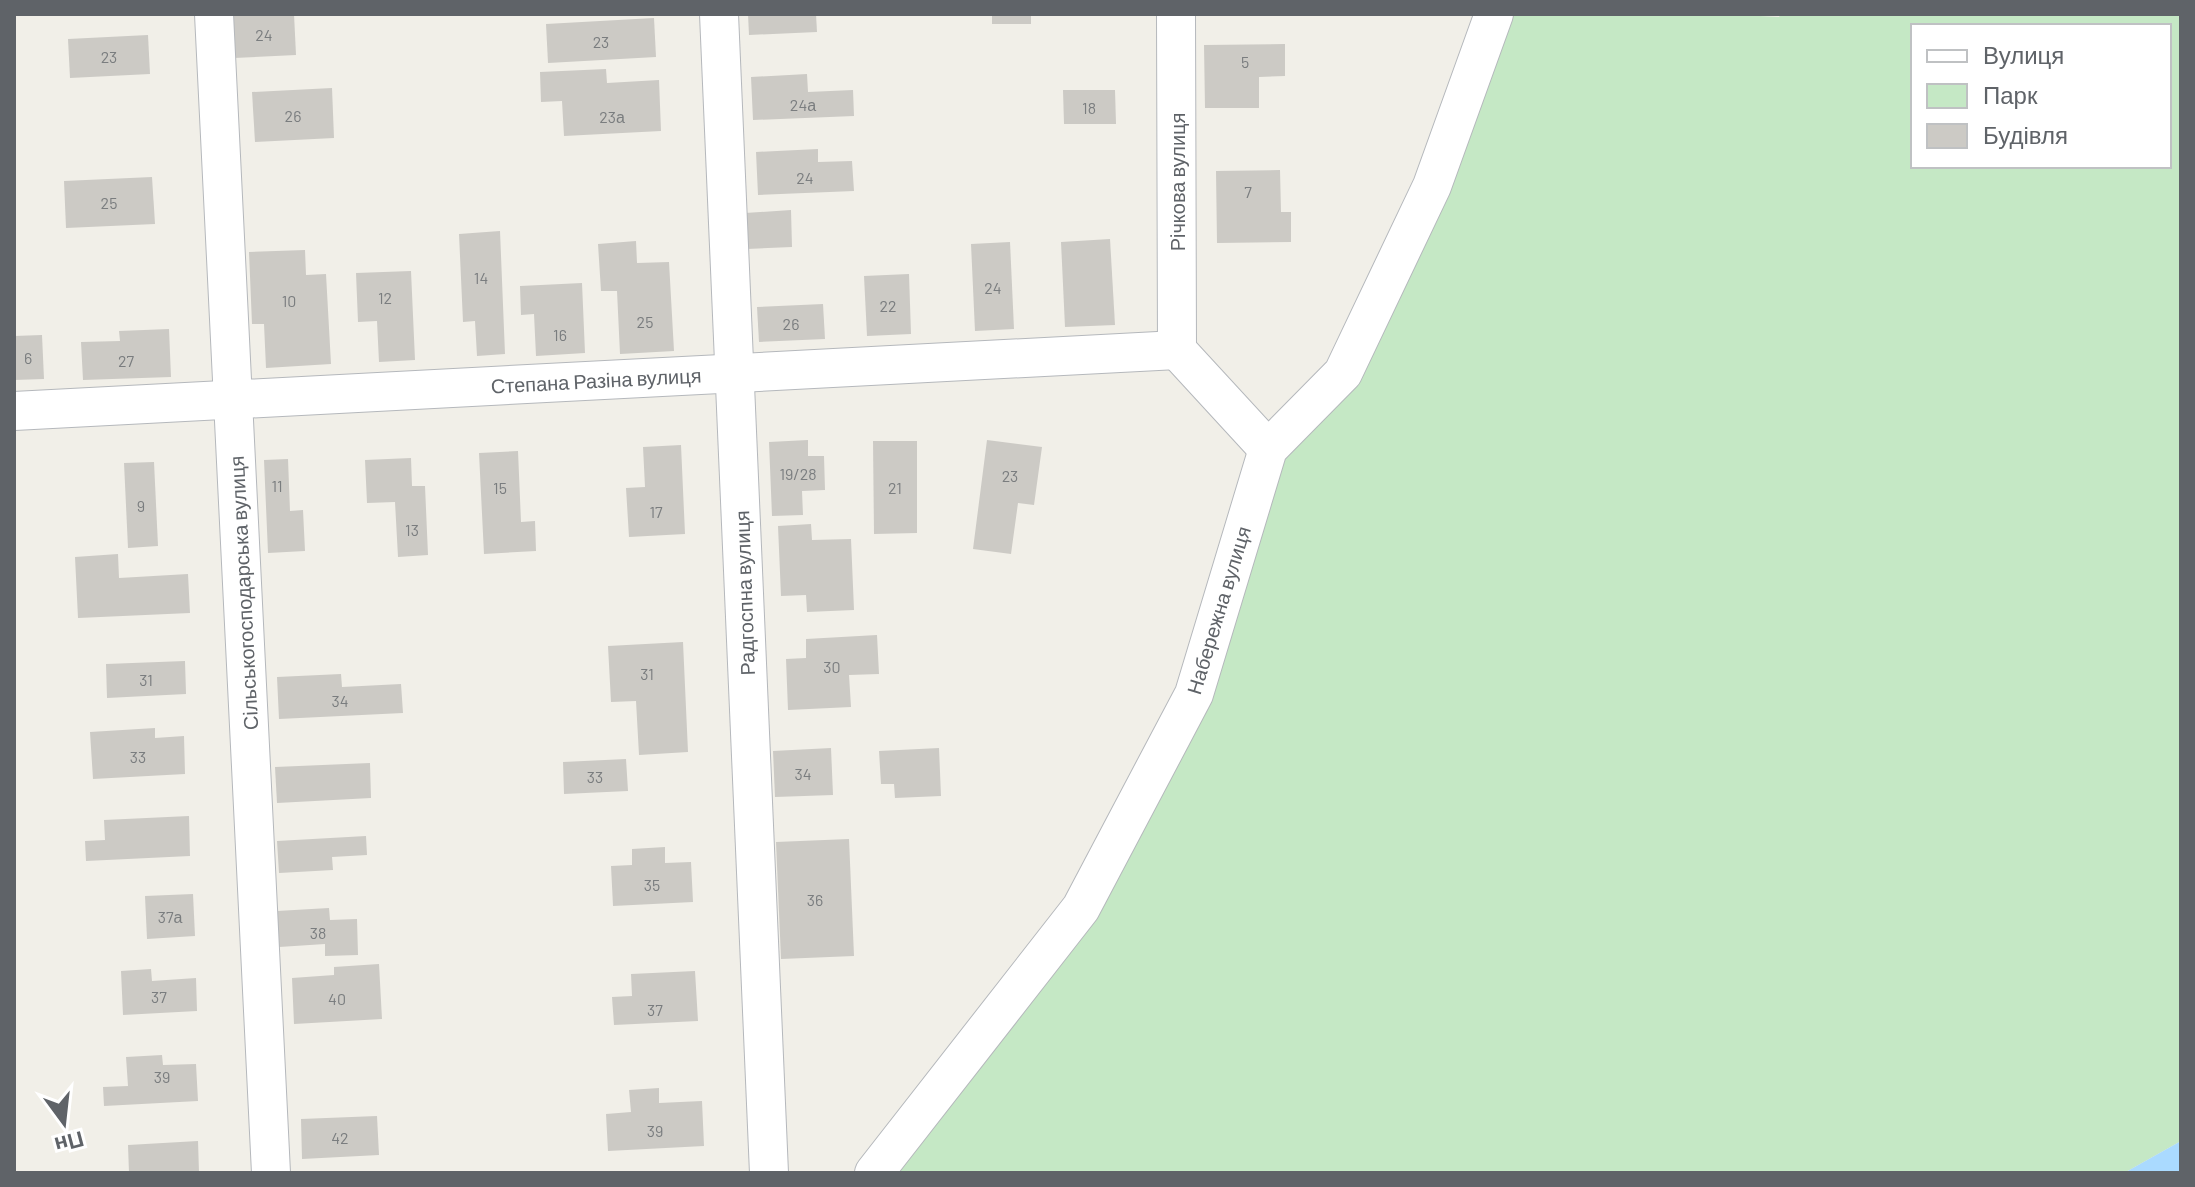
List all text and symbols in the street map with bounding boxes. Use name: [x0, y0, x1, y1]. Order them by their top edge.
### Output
legend: [1911, 24, 2171, 168]
house number: 24: [255, 25, 273, 44]
house number: 23: [593, 32, 609, 51]
text: Вулиця: [1983, 40, 2064, 69]
house number: 23: [101, 47, 117, 66]
house number: 5: [1241, 52, 1249, 71]
text: Парк: [1983, 80, 2038, 109]
house number: 24а: [790, 95, 816, 114]
house number: 18: [1082, 98, 1096, 117]
house number: 26: [285, 106, 301, 125]
house number: 23а: [599, 107, 625, 126]
street label: Річкова вулиця: [1165, 113, 1189, 251]
text: Будівля: [1983, 120, 2068, 149]
house number: 24: [796, 168, 814, 187]
house number: 7: [1244, 182, 1252, 201]
house number: 25: [101, 193, 117, 212]
house number: 14: [474, 268, 488, 287]
house number: 24: [984, 278, 1002, 297]
house number: 12: [378, 288, 392, 307]
house number: 10: [282, 291, 296, 310]
house number: 22: [879, 296, 897, 315]
house number: 25: [637, 312, 653, 331]
house number: 26: [783, 314, 799, 333]
house number: 16: [553, 325, 567, 344]
house number: 6: [24, 348, 32, 367]
house number: 27: [118, 351, 134, 370]
street label: Степана Разіна вулиця: [490, 362, 702, 398]
street label: Сільськогосподарська вулиця: [224, 455, 262, 731]
house number: 19/28: [779, 464, 817, 483]
house number: 23: [1002, 466, 1018, 485]
house number: 11: [271, 476, 283, 495]
house number: 15: [493, 478, 507, 497]
house number: 21: [888, 478, 902, 497]
house number: 9: [137, 496, 145, 515]
house number: 17: [649, 502, 663, 521]
street label: Радгоспна вулиця: [729, 510, 759, 676]
house number: 13: [405, 520, 419, 539]
street label: Набережна вулиця: [1181, 523, 1255, 697]
house number: 30: [823, 657, 841, 676]
house number: 31: [640, 664, 654, 683]
house number: 31: [139, 670, 153, 689]
house number: 34: [331, 691, 349, 710]
house number: 33: [130, 747, 146, 766]
house number: 34: [794, 764, 812, 783]
house number: 33: [587, 767, 603, 786]
house number: 35: [644, 875, 660, 894]
house number: 36: [807, 890, 823, 909]
house number: 37а: [158, 907, 182, 926]
house number: 38: [310, 923, 326, 942]
house number: 37: [151, 987, 167, 1006]
house number: 40: [328, 989, 346, 1008]
house number: 37: [647, 1000, 663, 1019]
house number: 39: [154, 1067, 170, 1086]
north arrow: [24, 1083, 104, 1163]
house number: 39: [647, 1121, 663, 1140]
text: Пн: [52, 1127, 87, 1160]
house number: 42: [331, 1128, 349, 1147]

